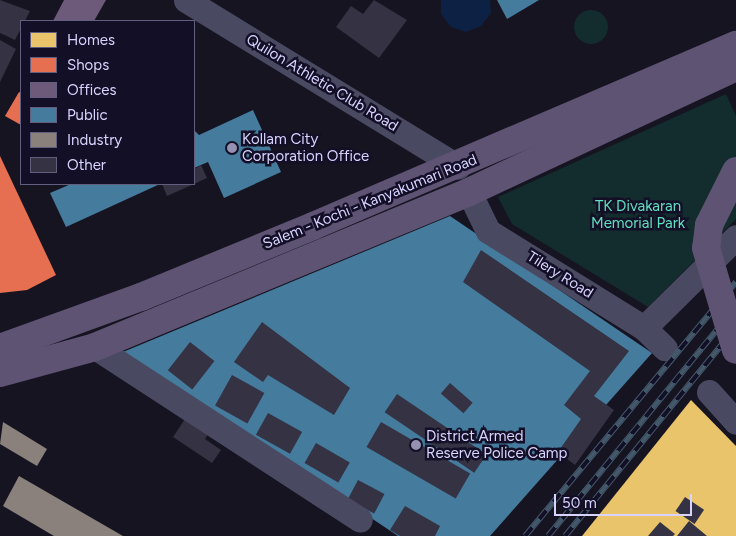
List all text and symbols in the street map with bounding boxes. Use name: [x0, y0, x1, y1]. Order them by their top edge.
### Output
legend: [20, 20, 195, 185]
text: Homes: [67, 31, 115, 49]
street label: Quilon Athletic Club Road: [243, 31, 401, 135]
text: Shops: [67, 56, 109, 74]
text: Offices: [67, 81, 117, 99]
text: Public: [67, 106, 108, 124]
place label: Kollam City Corporation Office: [242, 130, 369, 165]
text: Industry: [67, 131, 122, 149]
marker: Kollam City Corporation Office: [226, 142, 238, 154]
street label: Salem - Kochi - Kanyakumari Road: [260, 151, 480, 253]
text: Other: [67, 156, 106, 174]
park label: TK Divakaran Memorial Park: [591, 197, 685, 232]
street label: Tilery Road: [524, 248, 596, 302]
place label: District Armed Reserve Police Camp: [426, 427, 567, 462]
marker: District Armed Reserve Police Camp: [410, 439, 422, 451]
scale bar: [556, 484, 694, 516]
text: 50 m: [562, 494, 597, 512]

